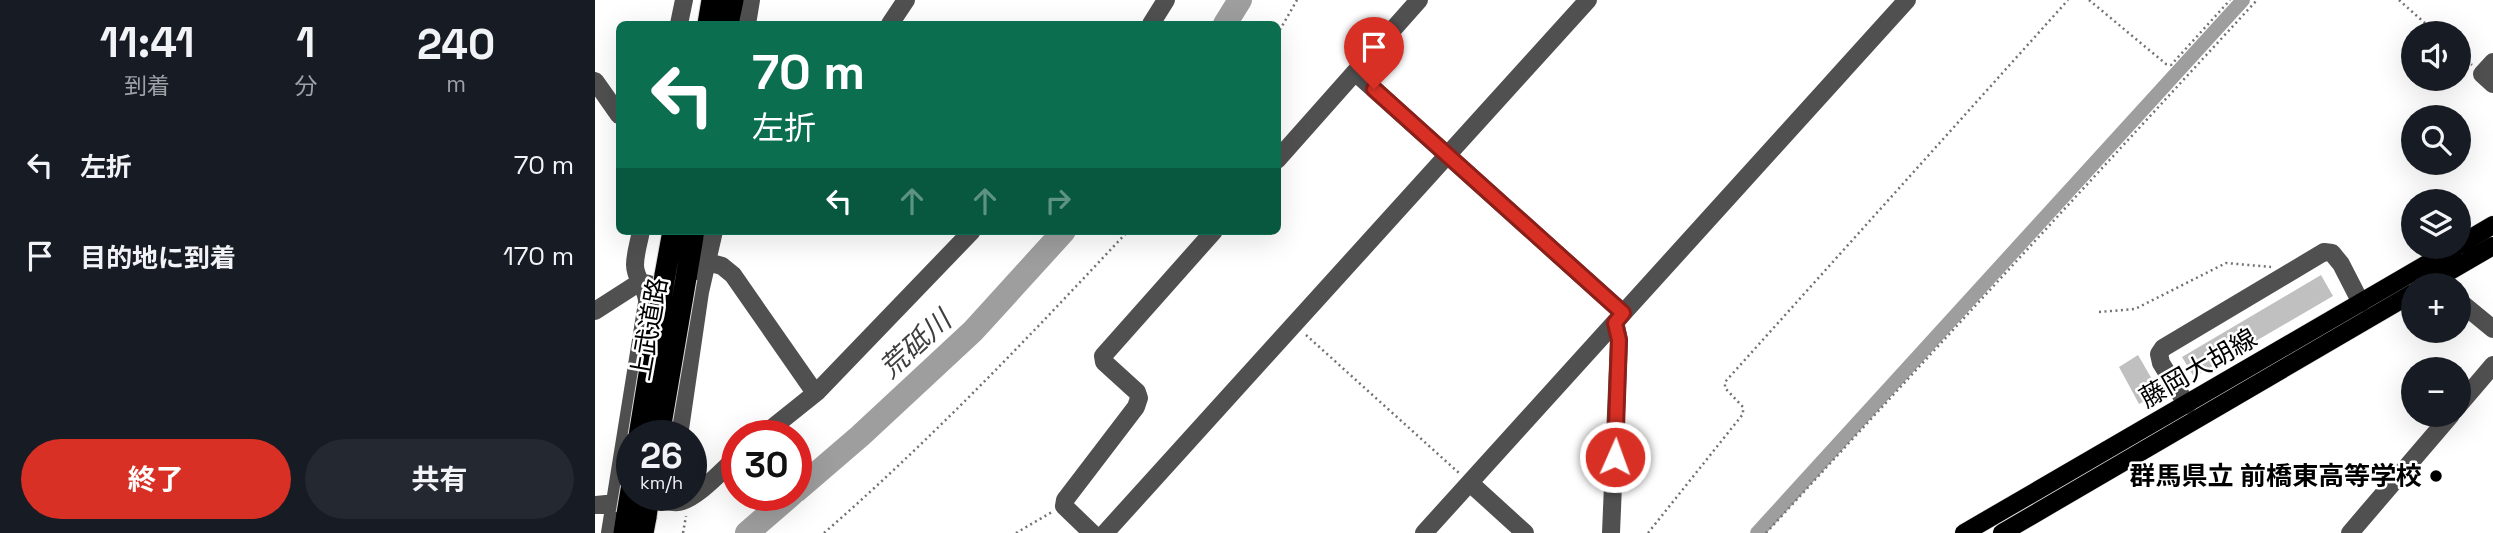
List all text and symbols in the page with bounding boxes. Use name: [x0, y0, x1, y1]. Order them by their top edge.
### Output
text: 11:41: [100, 16, 194, 69]
text: 1: [296, 16, 315, 69]
pin: [1344, 17, 1404, 89]
text: 240: [417, 18, 495, 71]
map controls: [2401, 21, 2471, 427]
button: sound: [2401, 21, 2471, 91]
icon: arrive: [1355, 28, 1393, 66]
text: 70 m: [752, 41, 865, 103]
icon: left: [637, 49, 728, 140]
text: m: [446, 69, 466, 99]
text: 到着: [124, 71, 170, 101]
text: 分: [294, 71, 317, 101]
button: search: [2401, 105, 2471, 175]
text: 左折: [752, 108, 816, 148]
icon: left: [21, 146, 59, 184]
text: 70 m: [514, 148, 574, 182]
text: 左折: [80, 150, 132, 184]
icon: left: [820, 182, 858, 220]
icon: ahead: [893, 182, 931, 220]
icon: ahead: [966, 182, 1004, 220]
icon: right: [1039, 182, 1077, 220]
button: layers: [2401, 189, 2471, 259]
icon: arrive: [21, 237, 59, 275]
text: 170 m: [503, 239, 574, 273]
text: 目的地に到着: [80, 241, 236, 275]
button: +: [2401, 273, 2471, 343]
street label: 上武道路: [623, 275, 675, 383]
water label: 荒砥川: [872, 301, 960, 385]
street label: 藤岡大胡線: [2133, 321, 2263, 415]
button: −: [2401, 357, 2471, 427]
speed limit sign: 30: [721, 420, 812, 511]
position arrow: [1578, 420, 1652, 494]
text: 26: [640, 434, 683, 478]
button: 終了: [21, 439, 291, 519]
button: 共有: [305, 439, 574, 519]
place label: 群馬県立 前橋東高等学校: [2129, 459, 2422, 493]
marker: 群馬県立 前橋東高等学校: [2428, 468, 2444, 484]
text: km/h: [640, 471, 683, 494]

